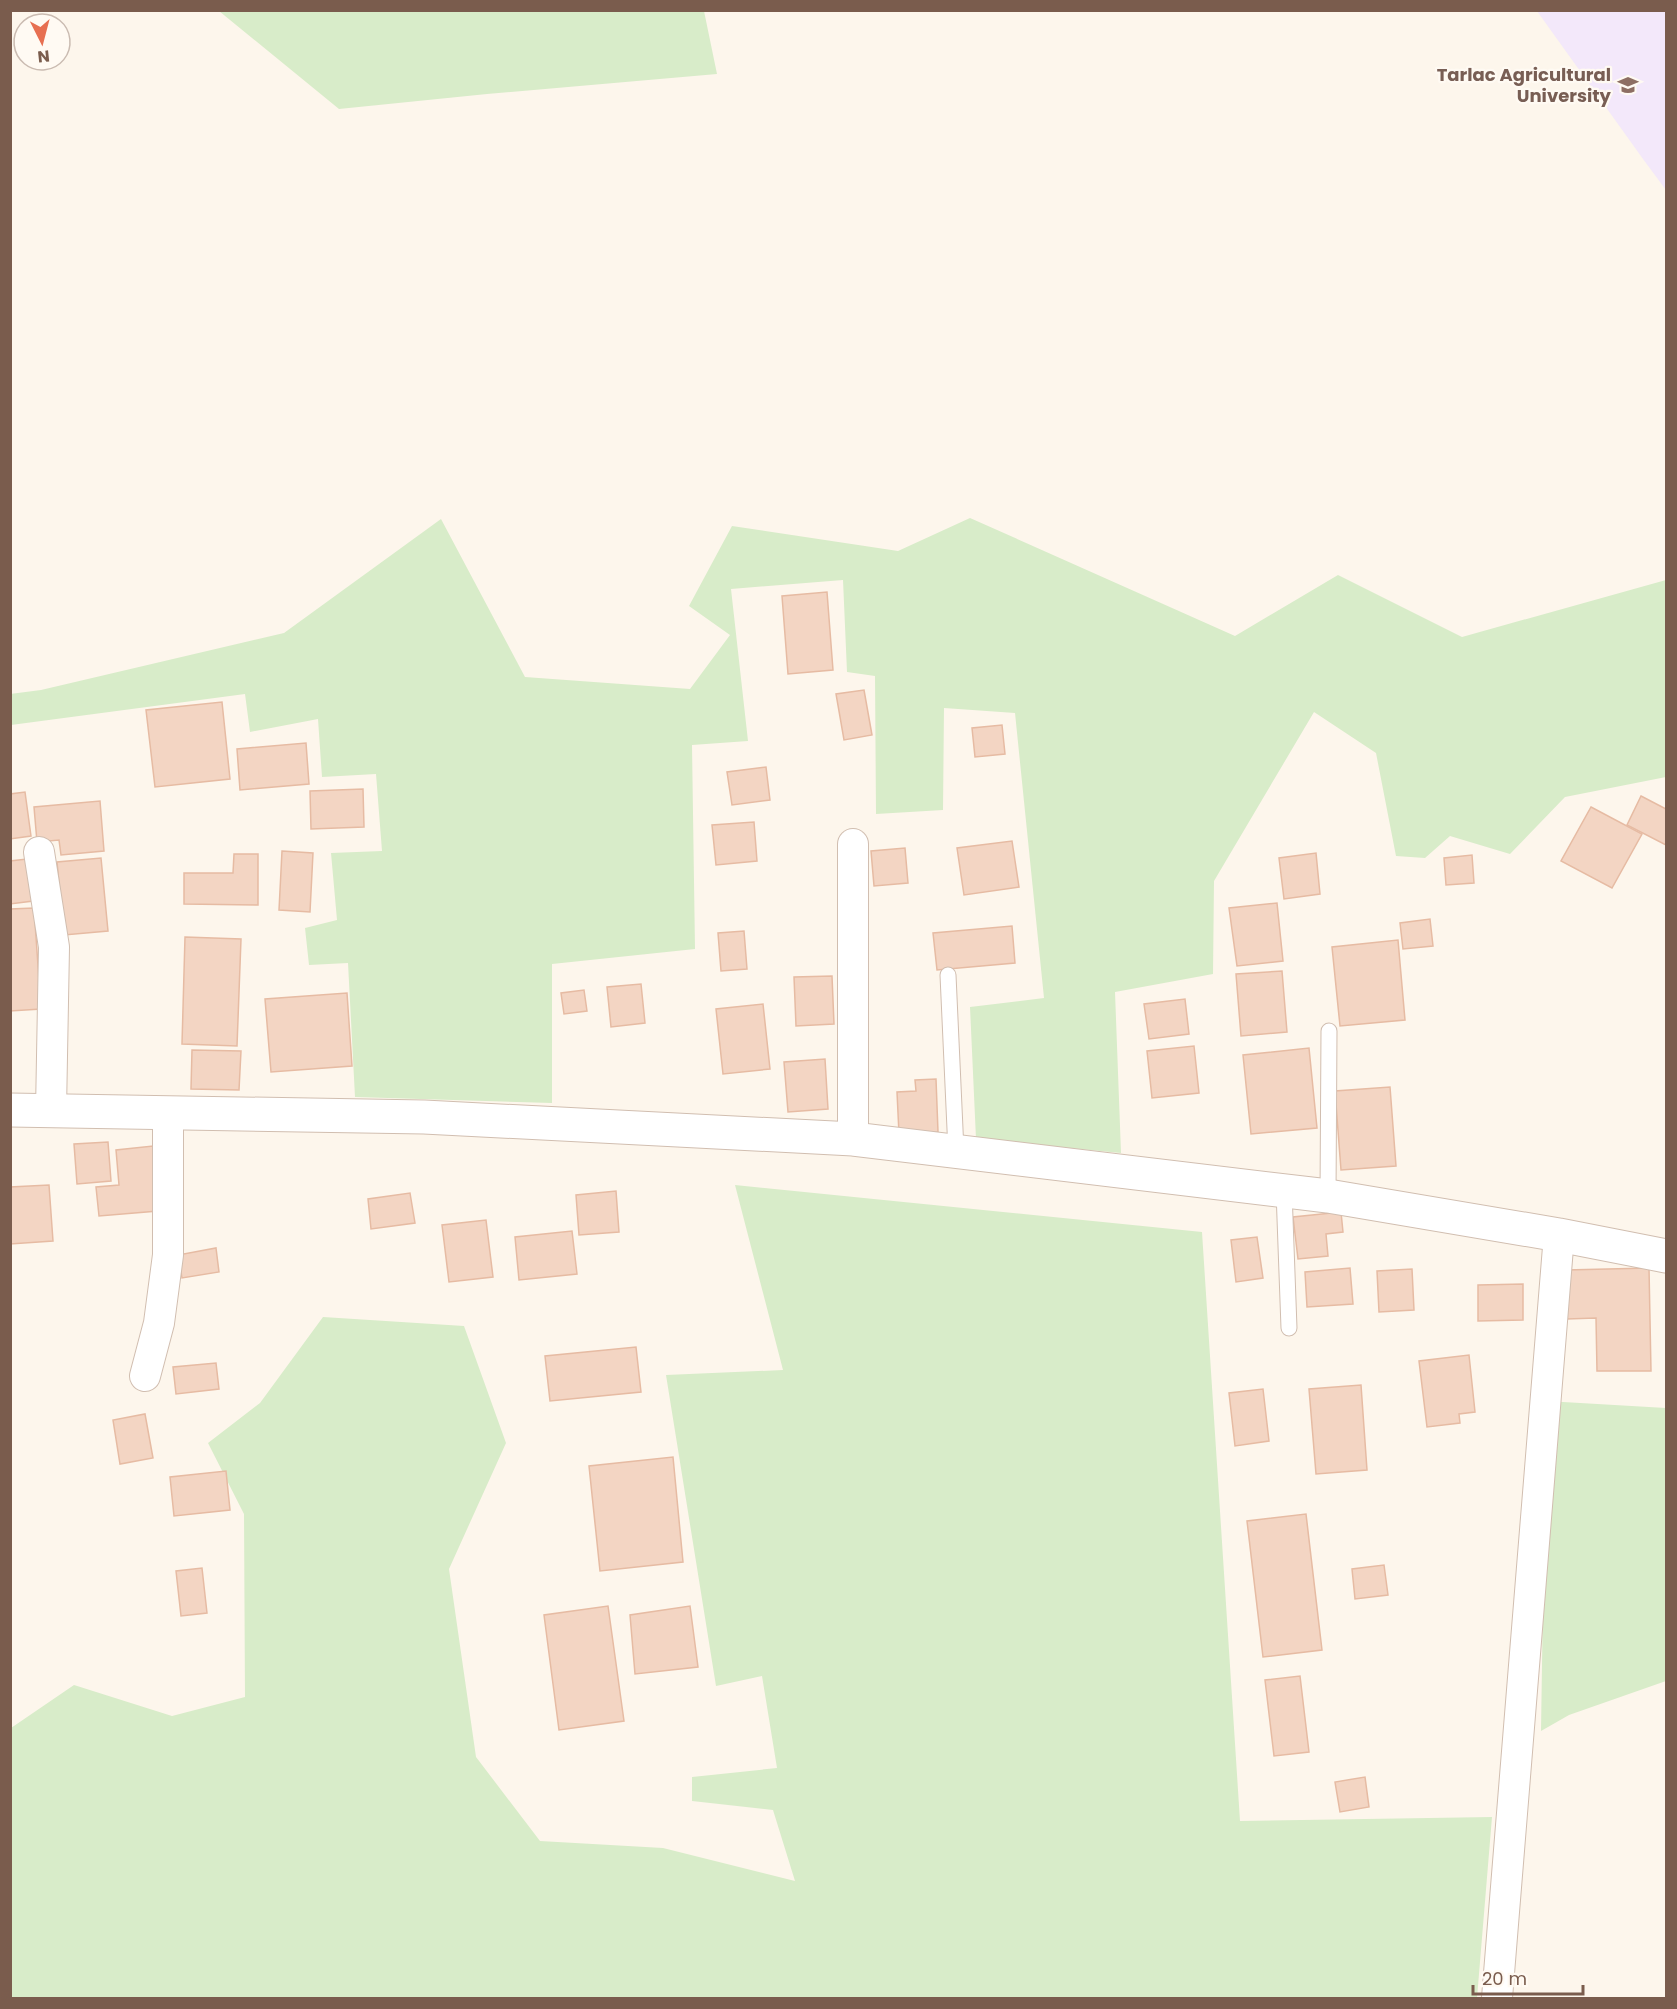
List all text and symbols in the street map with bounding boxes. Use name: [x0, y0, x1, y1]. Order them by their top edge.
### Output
north arrow: [12, 12, 72, 72]
text: N: [36, 44, 51, 68]
place label: Tarlac Agricultural University: [1437, 62, 1612, 108]
school or university icon: Tarlac Agricultural University: [1616, 73, 1640, 97]
scale bar: [1473, 1958, 1582, 1996]
text: 20 m: [1482, 1966, 1527, 1991]

